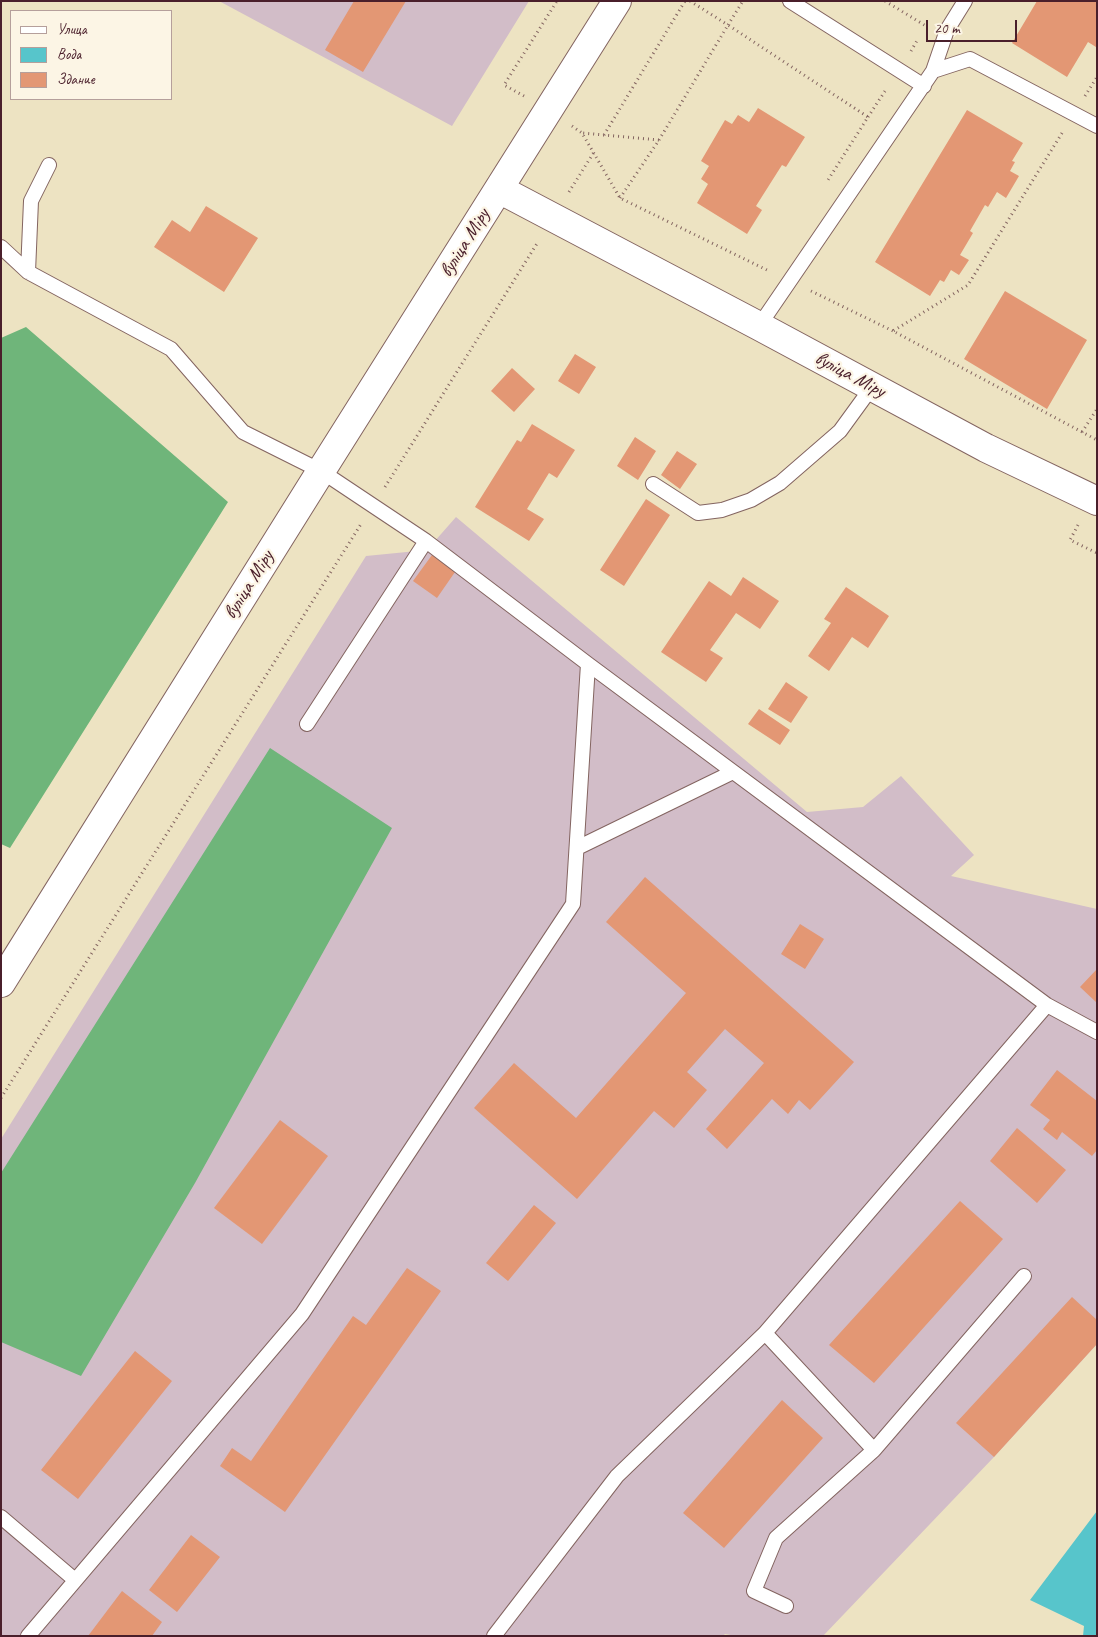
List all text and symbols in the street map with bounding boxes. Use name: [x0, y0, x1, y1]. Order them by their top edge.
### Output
legend: [10, 10, 172, 100]
scale bar: [928, 10, 1019, 42]
text: 20 m: [934, 19, 960, 38]
text: Улица: [57, 20, 87, 39]
text: Вода: [57, 45, 81, 64]
text: Здание: [57, 70, 95, 89]
street label: вуліца Міру: [435, 204, 495, 282]
street label: вуліца Міру: [811, 346, 889, 404]
street label: вуліца Міру: [219, 546, 279, 624]

